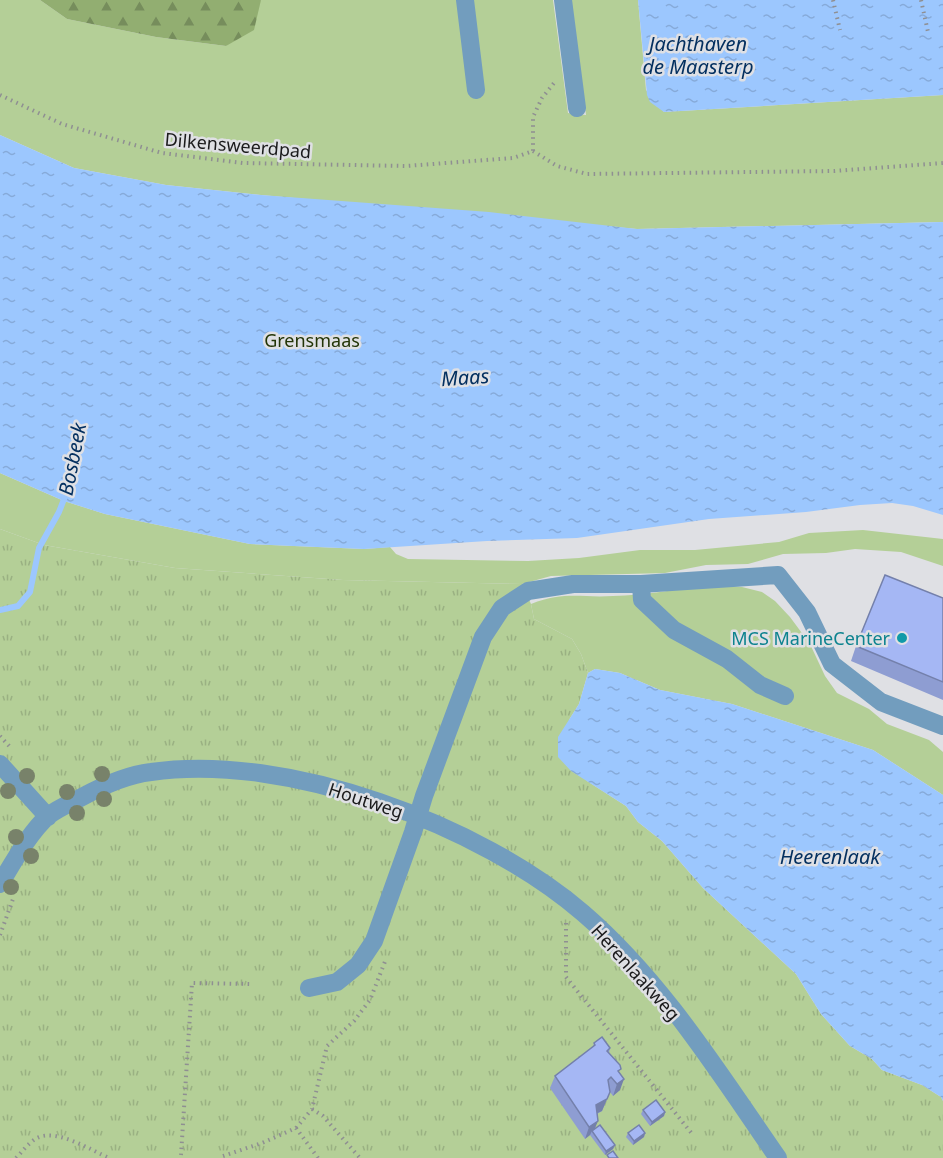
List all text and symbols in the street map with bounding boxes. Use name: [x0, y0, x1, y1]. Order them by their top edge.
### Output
water label: Jachthaven de Maasterp: [642, 30, 754, 80]
street label: Dilkensweerdpad: [164, 127, 312, 163]
park label: Grensmaas: [264, 328, 360, 352]
water label: Maas: [440, 362, 490, 392]
water label: Bosbeek: [52, 419, 92, 498]
place label: MCS MarineCenter: [731, 626, 891, 650]
marker: MCS MarineCenter: [895, 631, 909, 645]
street label: Houtweg: [326, 777, 406, 823]
water label: Heerenlaak: [780, 843, 881, 870]
street label: Herenlaakweg: [586, 919, 686, 1025]

